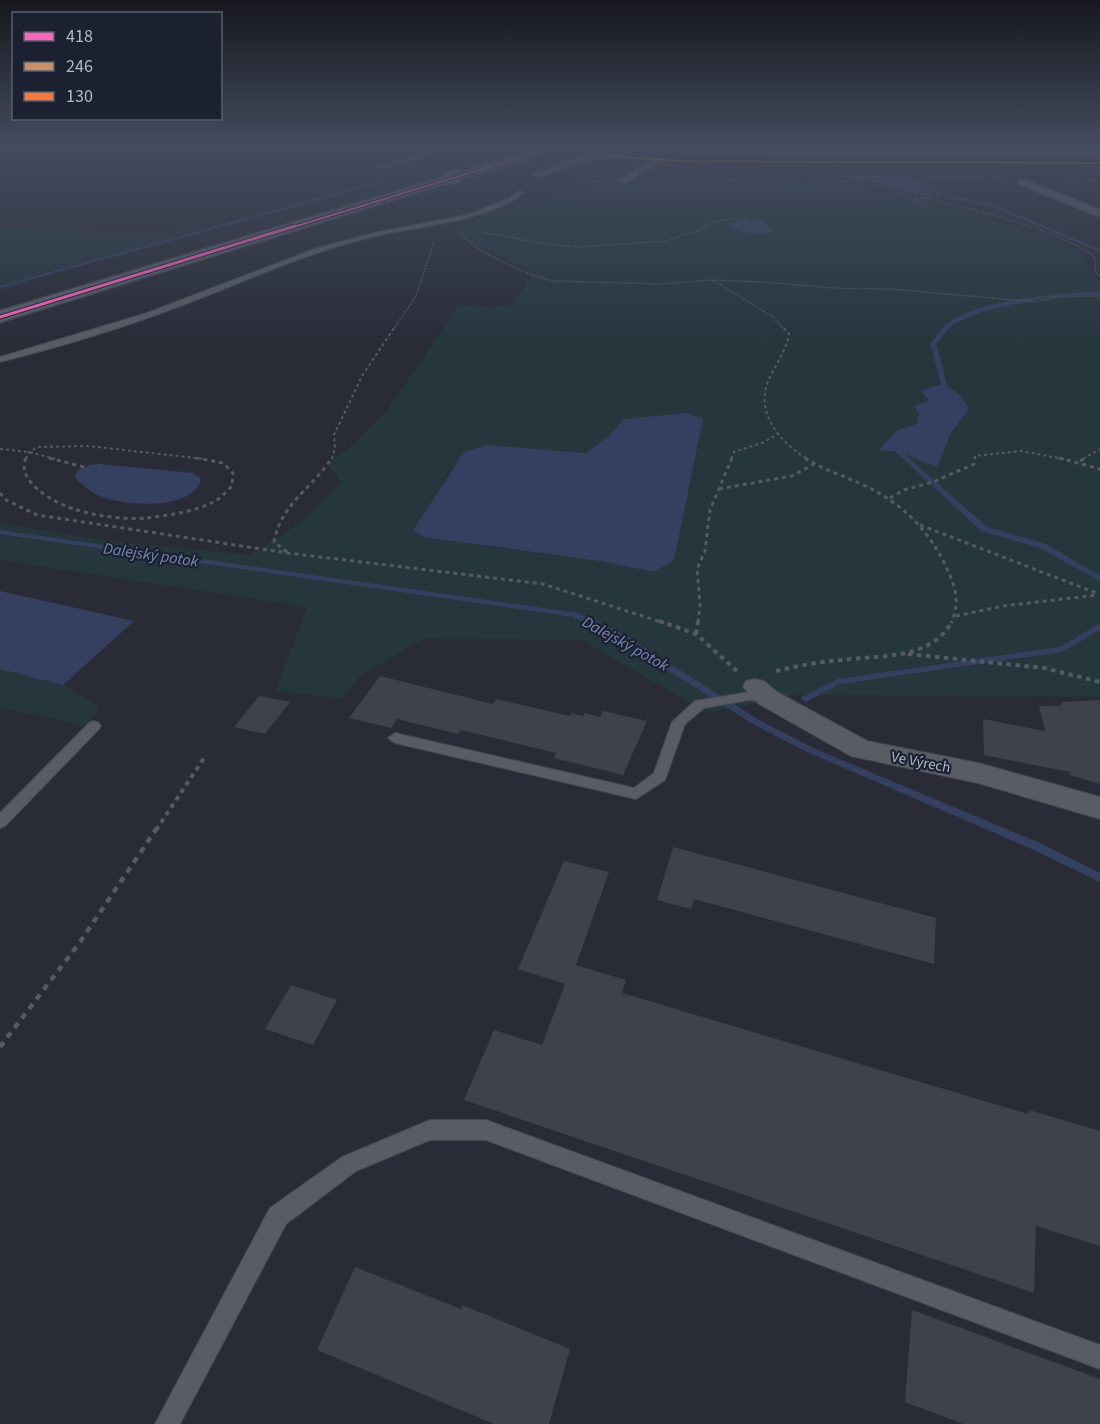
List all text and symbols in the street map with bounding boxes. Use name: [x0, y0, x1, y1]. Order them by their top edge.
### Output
legend: [12, 12, 222, 120]
text: 418: [66, 24, 93, 49]
text: 246: [66, 54, 93, 79]
text: 130: [66, 84, 93, 109]
water label: Dalejský potok: [102, 537, 200, 573]
water label: Dalejský potok: [578, 611, 673, 677]
street label: Ve Výrech: [889, 746, 952, 779]

